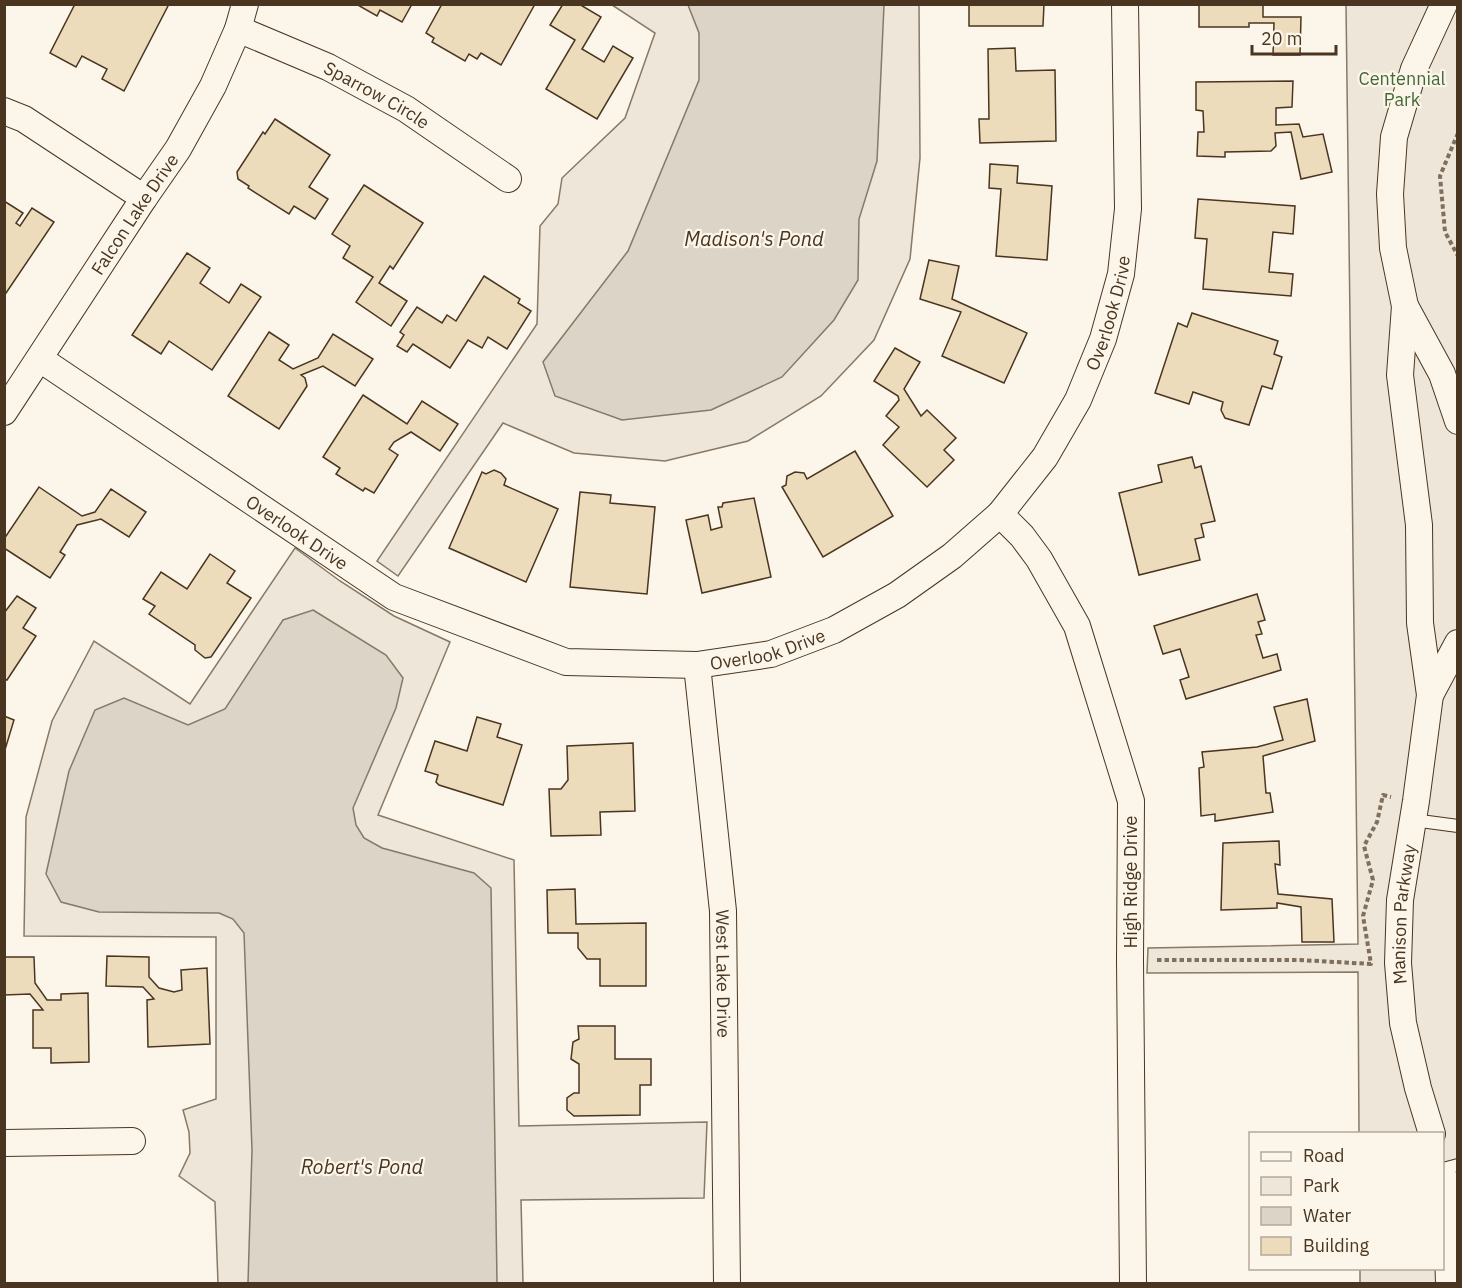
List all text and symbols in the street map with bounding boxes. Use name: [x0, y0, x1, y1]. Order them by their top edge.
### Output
scale bar: [1252, 18, 1336, 56]
text: 20 m: [1261, 27, 1303, 50]
street label: Sparrow Circle: [320, 56, 435, 134]
park label: Centennial Park: [1359, 67, 1446, 111]
street label: Falcon Lake Drive: [85, 149, 183, 279]
water label: Madison's Pond: [684, 225, 824, 252]
street label: Overlook Drive: [1080, 254, 1134, 374]
street label: Overlook Drive: [242, 489, 353, 575]
street label: Overlook Drive: [708, 623, 828, 674]
street label: High Ridge Drive: [1119, 815, 1142, 948]
street label: Manison Parkway: [1386, 842, 1420, 985]
street label: West Lake Drive: [711, 909, 736, 1038]
legend: [1249, 1132, 1444, 1270]
text: Road: [1303, 1144, 1344, 1167]
water label: Robert's Pond: [301, 1153, 424, 1180]
text: Park: [1303, 1174, 1340, 1197]
text: Water: [1303, 1204, 1352, 1227]
text: Building: [1303, 1234, 1370, 1257]

